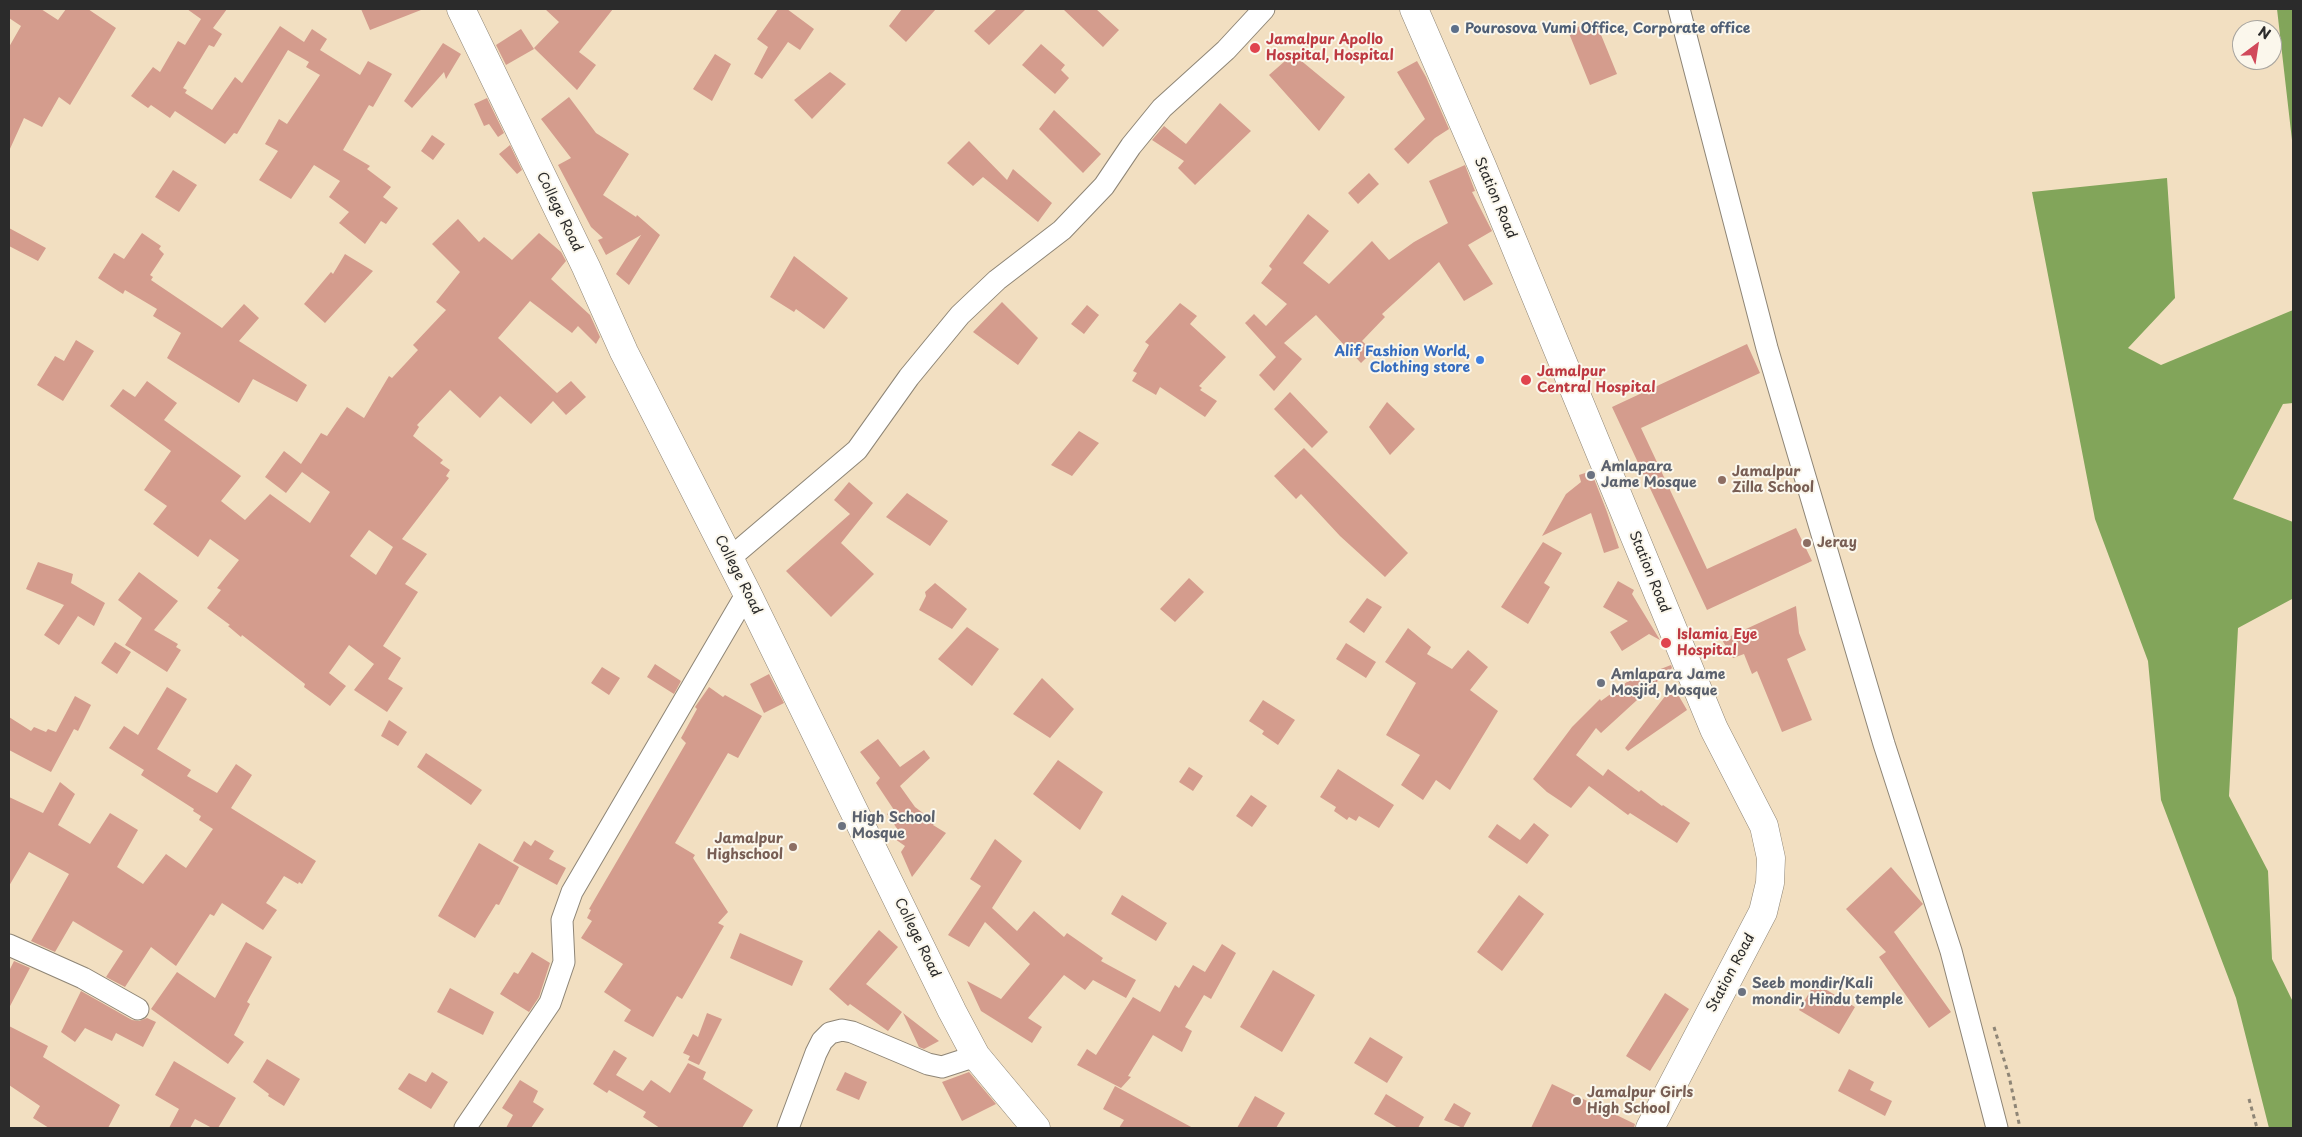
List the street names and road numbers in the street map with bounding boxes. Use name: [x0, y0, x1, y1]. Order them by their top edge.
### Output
street label: Station Road: [1470, 155, 1520, 241]
street label: College Road: [532, 169, 586, 255]
street label: Station Road: [1625, 529, 1673, 615]
street label: College Road: [711, 532, 765, 618]
street label: College Road: [890, 895, 944, 981]
street label: Station Road: [1703, 931, 1759, 1015]

